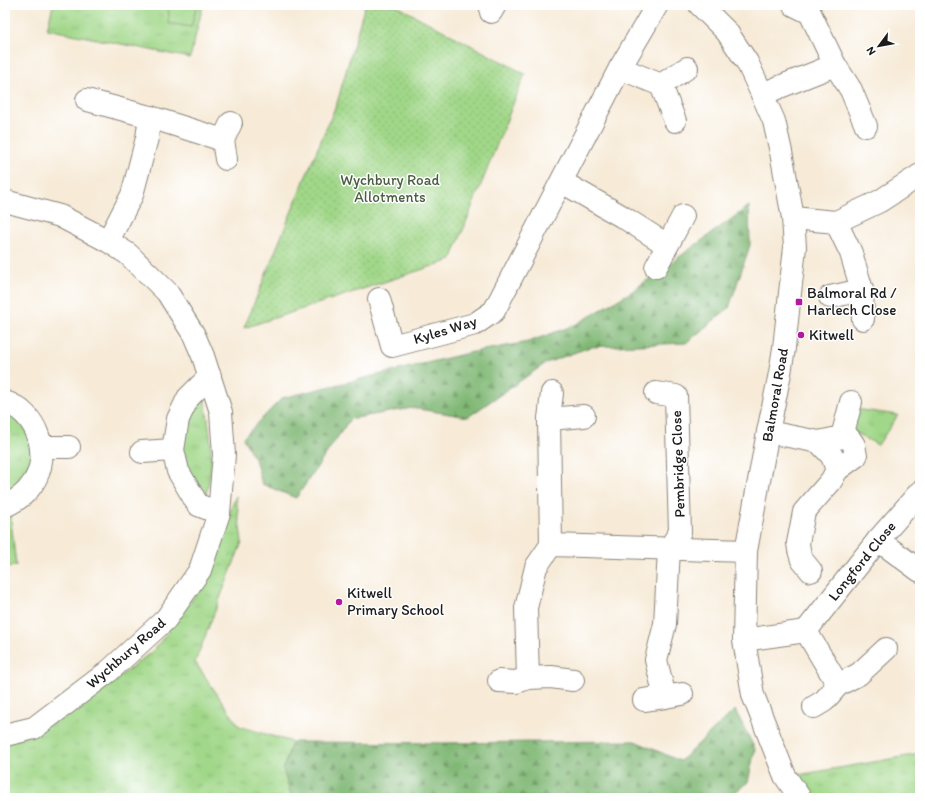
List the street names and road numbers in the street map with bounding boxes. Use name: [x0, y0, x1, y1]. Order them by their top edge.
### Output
street label: Kyles Way: [411, 312, 479, 348]
street label: Balmoral Road: [758, 347, 792, 443]
street label: Pembridge Close: [667, 410, 689, 518]
street label: Longford Close: [824, 518, 900, 604]
street label: Wychbury Road: [83, 613, 170, 692]

